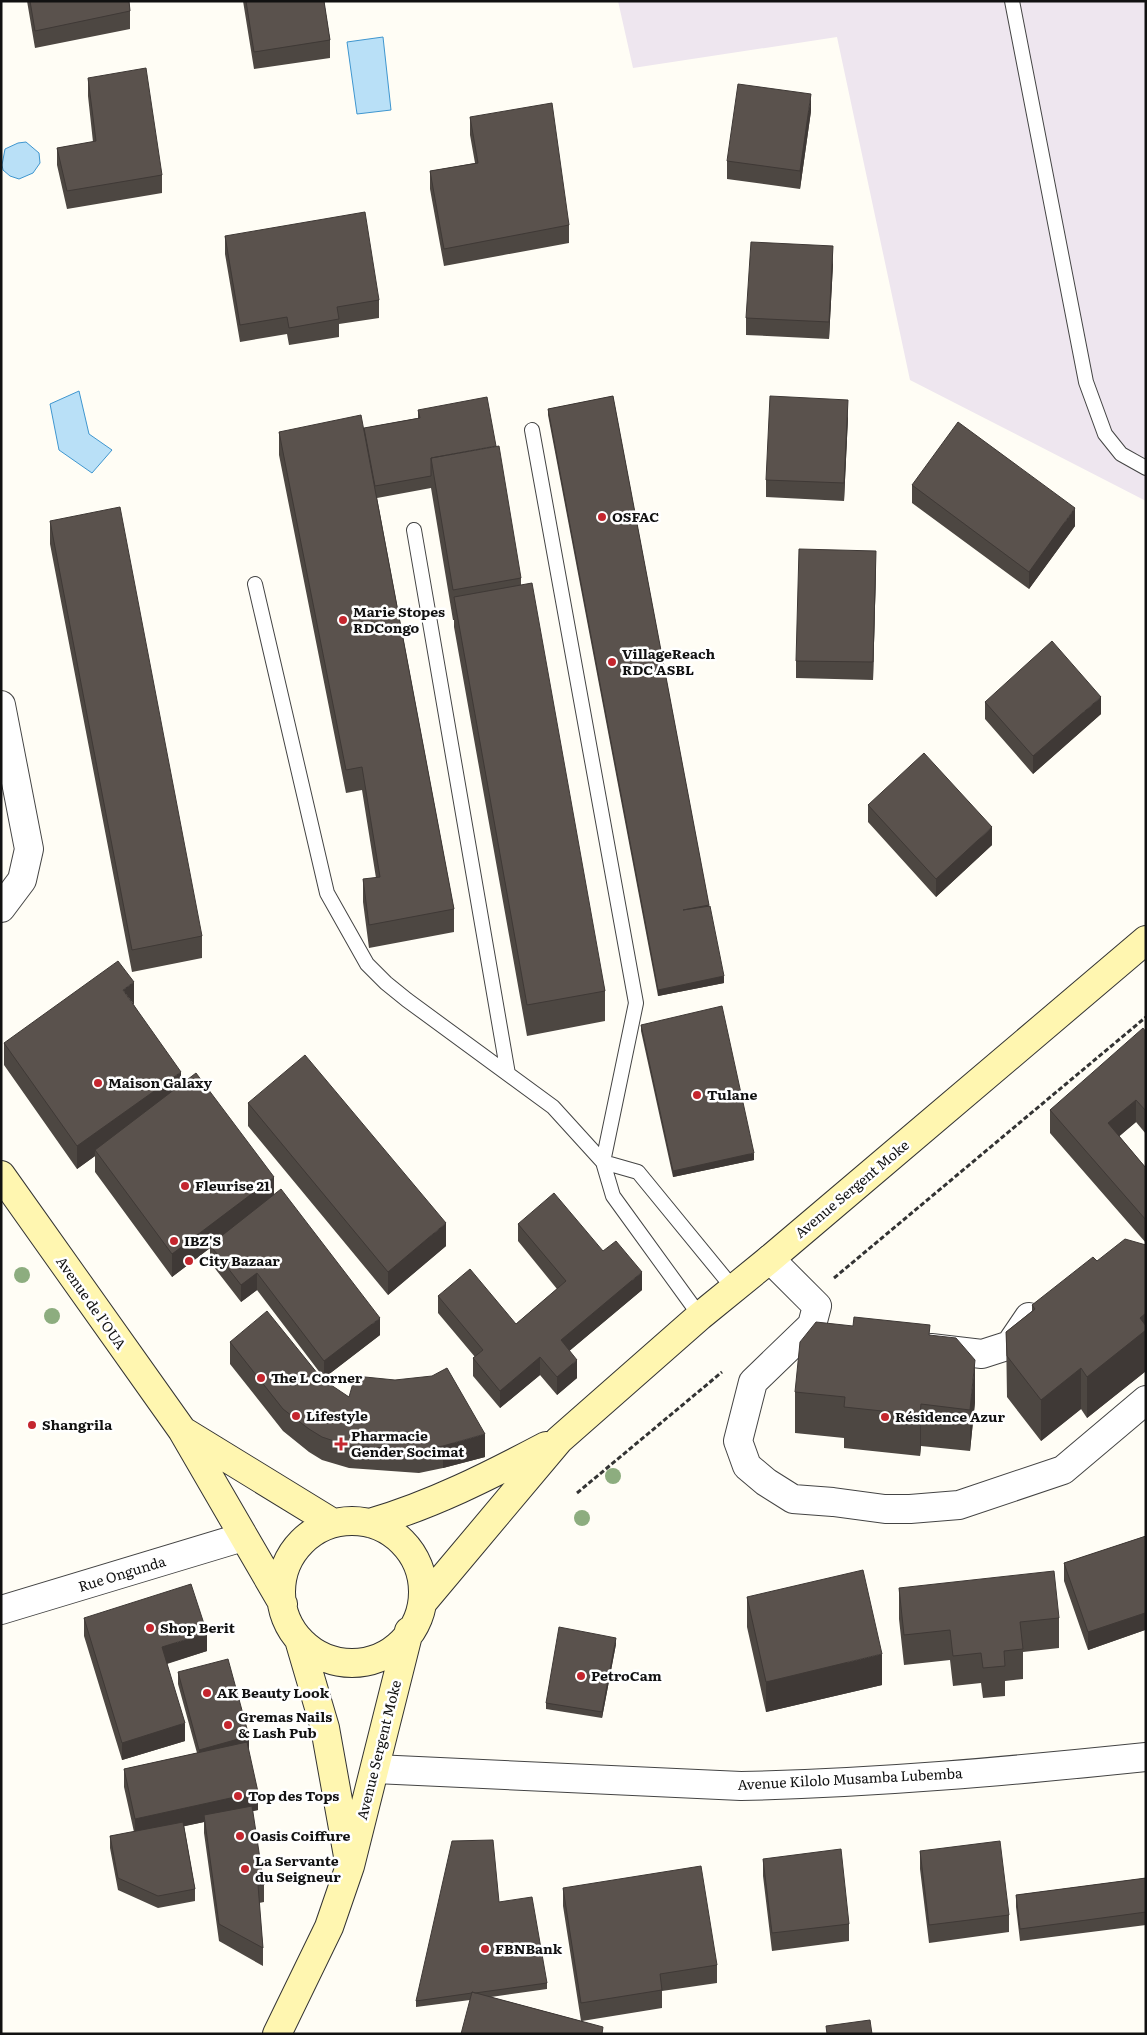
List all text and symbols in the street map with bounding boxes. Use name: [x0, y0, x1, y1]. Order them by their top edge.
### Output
place label: OSFAC: [612, 506, 659, 526]
marker: OSFAC: [596, 511, 608, 523]
place label: Marie Stopes RDCongo: [353, 601, 445, 637]
marker: Marie Stopes RDCongo: [337, 614, 349, 626]
place label: VillageReach RDC ASBL: [622, 643, 716, 679]
marker: VillageReach RDC ASBL: [606, 656, 618, 668]
place label: Maison Galaxy: [108, 1072, 212, 1092]
marker: Maison Galaxy: [92, 1077, 104, 1089]
place label: Tulane: [707, 1084, 757, 1104]
marker: Tulane: [691, 1089, 703, 1101]
street label: Avenue Sergent Moke: [790, 1134, 913, 1242]
place label: Fleurise 21: [195, 1175, 270, 1195]
marker: Fleurise 21: [179, 1180, 191, 1192]
place label: IBZ'S: [184, 1230, 221, 1250]
marker: IBZ'S: [168, 1235, 180, 1247]
place label: City Bazaar: [199, 1250, 280, 1270]
street label: Avenue de l’OUA: [52, 1252, 132, 1354]
marker: City Bazaar: [183, 1255, 195, 1267]
place label: The L Corner: [271, 1367, 363, 1387]
marker: The L Corner: [255, 1372, 267, 1384]
place label: Lifestyle: [306, 1405, 368, 1425]
place label: Résidence Azur: [895, 1406, 1005, 1426]
marker: Lifestyle: [290, 1410, 302, 1422]
marker: Résidence Azur: [879, 1411, 891, 1423]
place label: Shangrila: [42, 1414, 113, 1434]
marker: Shangrila: [26, 1419, 38, 1431]
place label: Pharmacie Gender Socimat: [351, 1425, 465, 1461]
marker: Pharmacie Gender Socimat: [335, 1438, 347, 1450]
street label: Rue Ongunda: [76, 1550, 168, 1596]
place label: Shop Berit: [160, 1617, 236, 1637]
marker: Shop Berit: [144, 1622, 156, 1634]
place label: PetroCam: [591, 1665, 662, 1685]
marker: PetroCam: [575, 1670, 587, 1682]
street label: Avenue Sergent Moke: [351, 1678, 405, 1822]
place label: AK Beauty Look: [217, 1682, 330, 1702]
marker: AK Beauty Look: [201, 1687, 213, 1699]
place label: Gremas Nails & Lash Pub: [238, 1706, 332, 1742]
marker: Gremas Nails & Lash Pub: [222, 1719, 234, 1731]
street label: Avenue Kilolo Musamba Lubemba: [737, 1762, 963, 1794]
place label: Top des Tops: [248, 1785, 339, 1805]
marker: Top des Tops: [232, 1790, 244, 1802]
place label: Oasis Coiffure: [250, 1825, 351, 1845]
marker: Oasis Coiffure: [234, 1830, 246, 1842]
place label: La Servante du Seigneur: [255, 1850, 341, 1886]
marker: La Servante du Seigneur: [239, 1863, 251, 1875]
place label: FBNBank: [495, 1938, 563, 1958]
marker: FBNBank: [479, 1943, 491, 1955]

